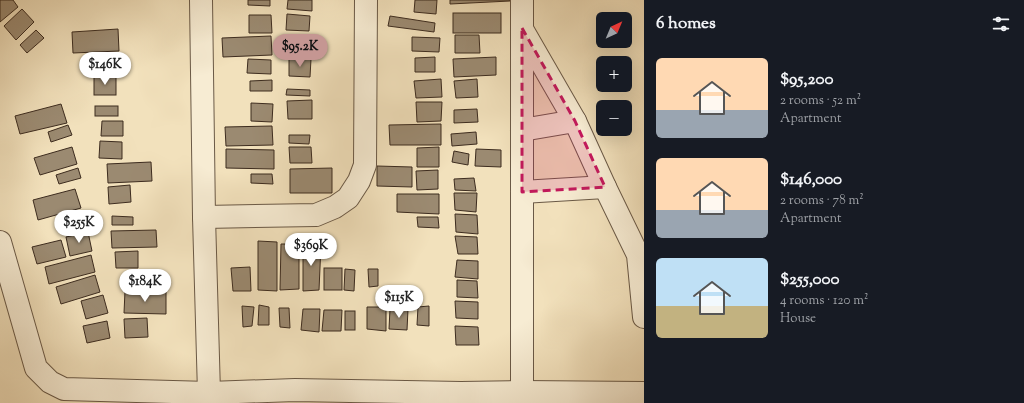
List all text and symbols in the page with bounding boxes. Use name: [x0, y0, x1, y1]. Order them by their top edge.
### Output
north arrow: [596, 12, 632, 48]
map controls: [596, 12, 632, 136]
text: 6 homes: [656, 12, 716, 36]
icon: filters: [990, 13, 1012, 35]
pin: $95.2K: [267, 34, 333, 68]
text: $95.2K: [282, 38, 318, 56]
pin: $146K: [77, 52, 133, 86]
text: $146K: [88, 56, 122, 74]
button: +: [596, 56, 632, 92]
text: $95,200: [780, 68, 834, 92]
icon: home: [688, 74, 736, 122]
text: 2 rooms · 52 m²: [780, 92, 861, 110]
button: −: [596, 100, 632, 136]
text: Apartment: [780, 110, 841, 128]
text: $146,000: [780, 168, 842, 192]
icon: home: [688, 174, 736, 222]
text: 2 rooms · 78 m²: [780, 192, 864, 210]
pin: $255K: [51, 210, 107, 244]
text: Apartment: [780, 210, 841, 228]
text: $255K: [63, 214, 95, 232]
pin: $369K: [283, 233, 339, 267]
text: $369K: [294, 237, 328, 255]
text: $255,000: [780, 268, 840, 292]
pin: $184K: [117, 269, 173, 303]
text: $184K: [128, 273, 162, 291]
icon: home: [688, 274, 736, 322]
pin: $115K: [371, 285, 427, 319]
text: $115K: [384, 289, 414, 307]
text: 4 rooms · 120 m²: [780, 292, 868, 310]
text: House: [780, 310, 816, 328]

